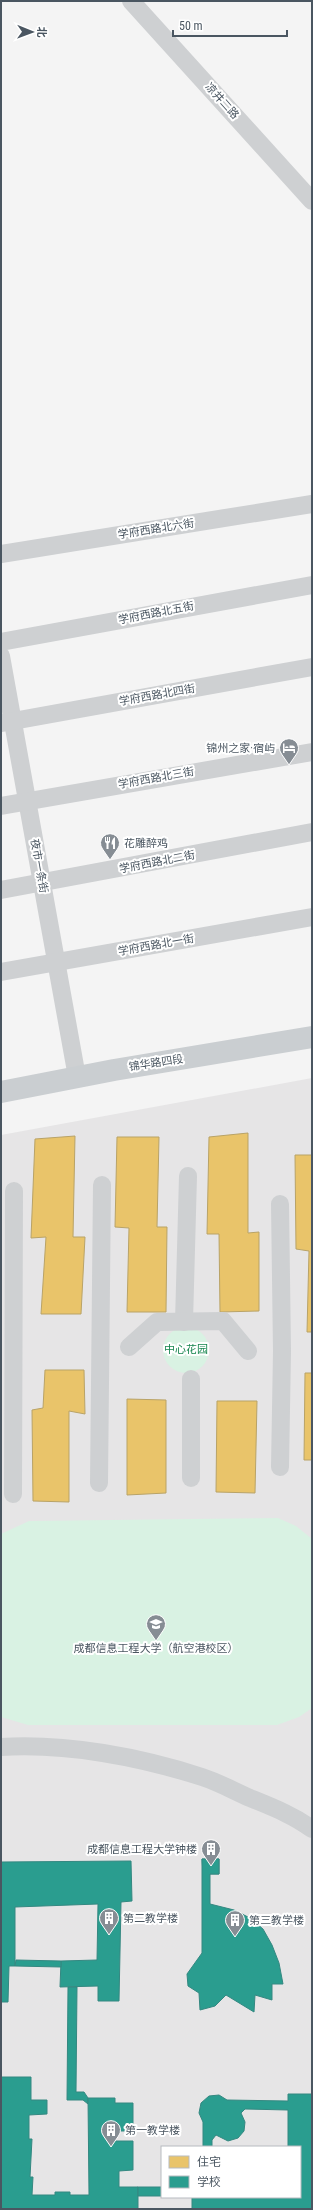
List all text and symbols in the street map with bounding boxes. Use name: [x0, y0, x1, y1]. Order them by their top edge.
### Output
north arrow: [12, 12, 52, 52]
scale bar: [173, 12, 287, 38]
text: 50 m: [179, 19, 203, 33]
text: 北: [35, 27, 48, 38]
street label: 凉井二路: [202, 80, 242, 122]
street label: 学府西路北六街: [117, 517, 195, 541]
street label: 学府西路北五街: [117, 599, 195, 627]
street label: 学府西路北四街: [118, 682, 196, 708]
hotel icon: 锦州之家·宿屿: [278, 737, 300, 765]
place label: 锦州之家·宿屿: [206, 742, 275, 755]
street label: 学府西路北三街: [117, 765, 195, 791]
restaurant icon: 花雕醉鸡: [99, 832, 121, 860]
place label: 花雕醉鸡: [124, 837, 168, 850]
street label: 夜市一条街: [28, 838, 50, 894]
street label: 学府西路北二街: [118, 848, 196, 876]
street label: 学府西路北一街: [117, 932, 195, 958]
street label: 锦华路四段: [128, 1052, 184, 1074]
park label: 中心花园: [164, 1343, 208, 1356]
school or university icon: 成都信息工程大学（航空港校区）: [145, 1613, 167, 1641]
place label: 成都信息工程大学（航空港校区）: [74, 1642, 239, 1655]
building icon: 成都信息工程大学钟楼: [200, 1838, 222, 1866]
place label: 成都信息工程大学钟楼: [87, 1843, 197, 1856]
building icon: 第二教学楼: [98, 1907, 120, 1935]
building icon: 第三教学楼: [224, 1909, 246, 1937]
place label: 第二教学楼: [123, 1912, 178, 1925]
place label: 第三教学楼: [249, 1914, 304, 1927]
building icon: 第一教学楼: [100, 2119, 122, 2147]
place label: 第一教学楼: [125, 2124, 180, 2137]
legend: [161, 2146, 301, 2198]
text: 住宅: [197, 2155, 221, 2169]
text: 学校: [197, 2175, 221, 2189]

